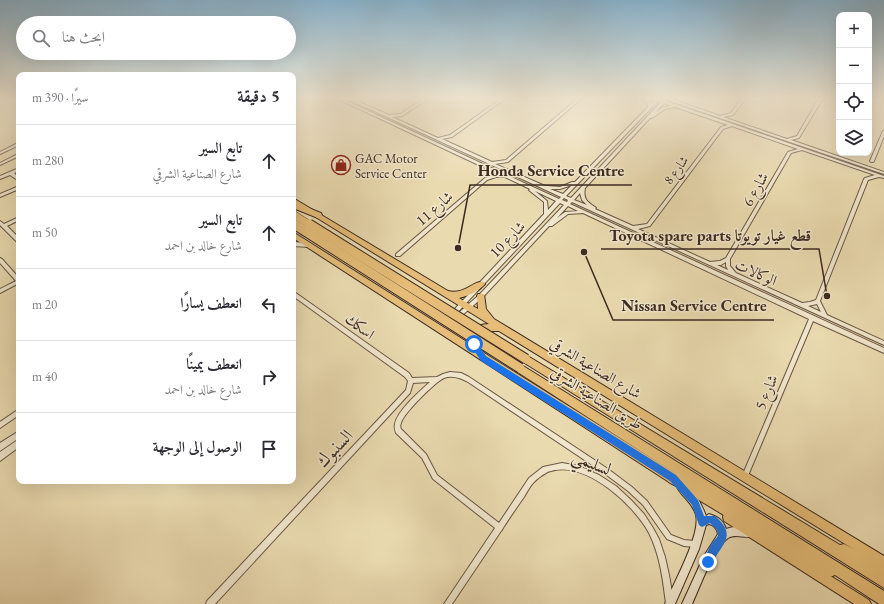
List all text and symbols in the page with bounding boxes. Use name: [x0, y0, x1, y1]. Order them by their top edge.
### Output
map controls: [836, 12, 872, 156]
button: +: [836, 12, 872, 48]
search box: [16, 16, 296, 60]
icon: search: [30, 27, 52, 49]
text: ابحث هنا: [62, 27, 105, 46]
button: −: [836, 48, 872, 84]
button: locate: [836, 84, 872, 120]
text: 5 دقيقة: [237, 85, 280, 107]
text: سيرًا · 390 m: [32, 89, 89, 106]
button: layers: [836, 120, 872, 156]
text: تابع السير: [199, 138, 242, 157]
icon: ahead: [258, 150, 280, 172]
place label: GAC Motor Service Center: [355, 150, 427, 182]
text: 280 m: [32, 152, 63, 169]
street label: شارع 8: [660, 152, 695, 189]
shop icon: GAC Motor Service Center: [330, 154, 352, 176]
callout: Honda Service Centre: [470, 157, 632, 185]
text: Honda Service Centre: [478, 160, 624, 181]
text: شارع الصناعية الشرقي: [153, 165, 242, 182]
street label: شارع 6: [738, 169, 776, 211]
street label: شارع 11: [411, 187, 459, 232]
text: تابع السير: [199, 210, 242, 229]
street label: شارع 10: [485, 217, 532, 264]
callout: Toyota spare parts قطع غيار تويوتا: [601, 221, 819, 249]
icon: ahead: [258, 222, 280, 244]
text: 50 m: [32, 224, 57, 241]
text: Toyota spare parts قطع غيار تويوتا: [609, 225, 811, 251]
text: شارع خالد بن احمد: [164, 237, 242, 254]
street label: الوكالات: [732, 254, 780, 290]
callout: Nissan Service Centre: [613, 292, 774, 320]
text: انعطف يسارًا: [180, 293, 242, 312]
icon: left: [258, 294, 280, 316]
text: Nissan Service Centre: [621, 295, 767, 316]
text: 20 m: [32, 296, 57, 313]
street label: اسكك: [341, 309, 379, 343]
street label: شارع الصناعية الشرقي: [545, 333, 645, 406]
route start: [465, 335, 483, 353]
text: انعطف يمينًا: [186, 354, 242, 373]
street label: طريق الصناعية الشرقي: [546, 362, 646, 436]
icon: right: [258, 366, 280, 388]
text: 40 m: [32, 368, 57, 385]
street label: شارع 5: [750, 372, 786, 414]
text: شارع خالد بن احمد: [164, 381, 242, 398]
street label: السنبوك: [311, 424, 358, 472]
text: الوصول إلى الوجهة: [153, 437, 242, 456]
icon: arrive: [258, 438, 280, 460]
street label: لسليمي: [567, 444, 615, 486]
route end: [699, 553, 717, 571]

